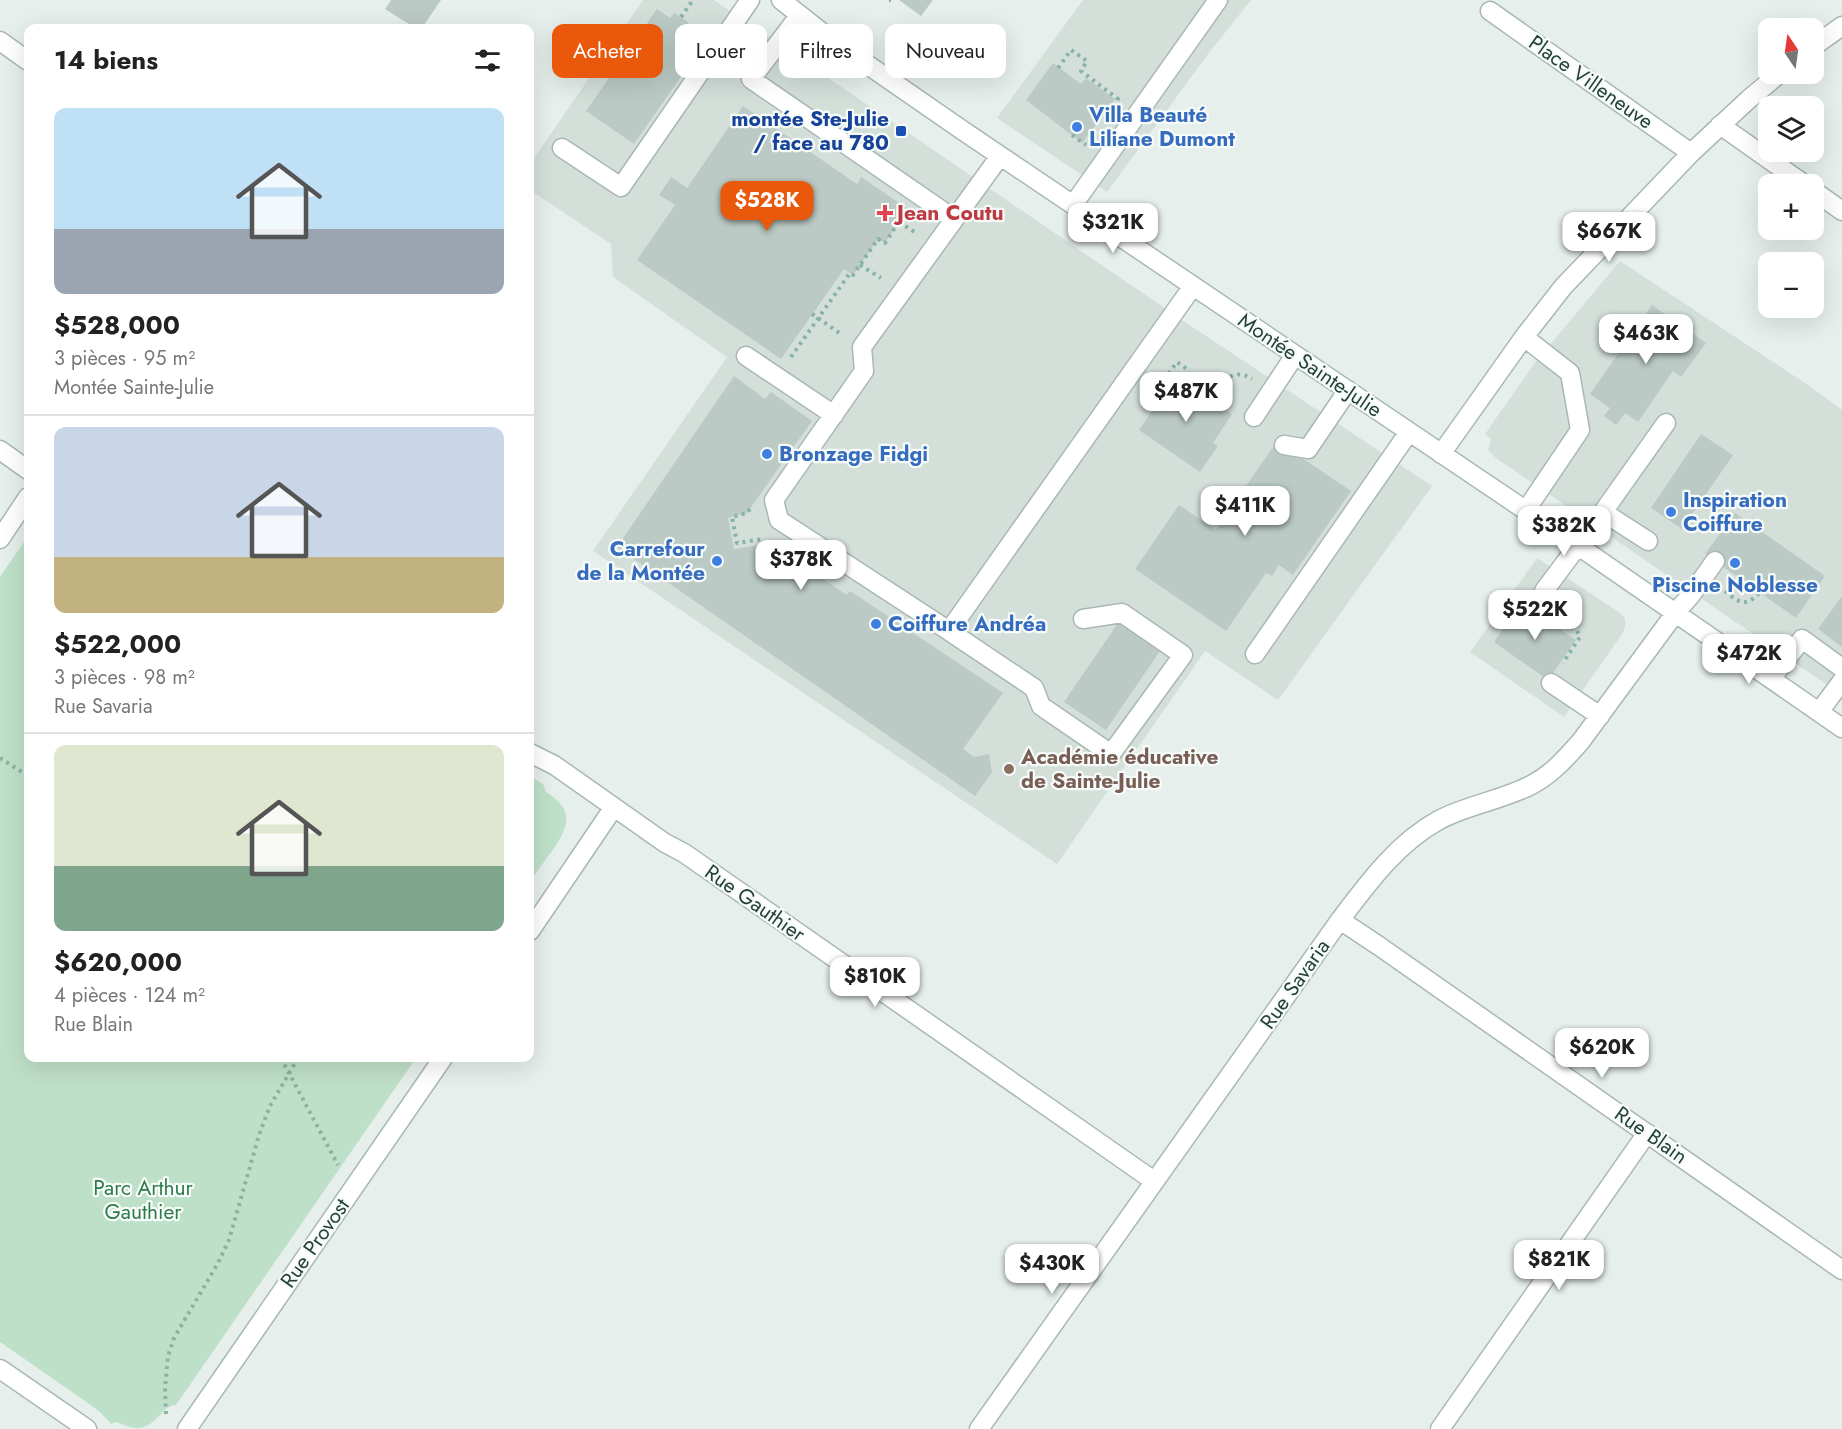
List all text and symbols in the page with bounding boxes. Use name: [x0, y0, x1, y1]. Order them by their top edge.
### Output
north arrow: [1758, 18, 1824, 84]
map controls: [1758, 18, 1824, 318]
chip: Acheter: [552, 24, 663, 78]
chip: Louer: [675, 24, 767, 78]
chip: Filtres: [779, 24, 873, 78]
chip: Nouveau: [885, 24, 1006, 78]
street label: Place Villeneuve: [1523, 28, 1660, 136]
text: 14 biens: [54, 41, 158, 79]
icon: filters: [471, 44, 504, 77]
button: layers: [1758, 96, 1824, 162]
place label: Villa Beauté Liliane Dumont: [1088, 100, 1235, 154]
place label: montée Ste-Julie / face au 780: [731, 104, 889, 158]
marker: Villa Beauté Liliane Dumont: [1070, 120, 1084, 134]
marker: montée Ste-Julie / face au 780: [894, 124, 908, 138]
icon: home: [225, 147, 333, 255]
button: +: [1758, 174, 1824, 240]
pin: $528K: [725, 181, 809, 232]
text: $528K: [735, 186, 799, 215]
place label: Jean Coutu: [893, 198, 1004, 228]
pin: $321K: [1071, 203, 1155, 254]
marker: Jean Coutu: [878, 206, 892, 220]
text: $321K: [1082, 208, 1144, 237]
pin: $667K: [1567, 212, 1651, 263]
text: $667K: [1576, 217, 1642, 246]
button: −: [1758, 252, 1824, 318]
text: $528,000: [54, 306, 180, 344]
street label: Montée Sainte-Julie: [1232, 306, 1388, 425]
pin: $463K: [1604, 314, 1688, 365]
text: $463K: [1613, 319, 1679, 348]
text: 3 pièces · 95 m²: [54, 344, 195, 373]
pin: $487K: [1144, 372, 1228, 423]
text: Montée Sainte-Julie: [54, 373, 214, 402]
text: $487K: [1154, 377, 1218, 406]
place label: Bronzage Fidgi: [779, 439, 928, 469]
marker: Bronzage Fidgi: [760, 447, 774, 461]
icon: home: [225, 466, 333, 574]
place label: Inspiration Coiffure: [1683, 485, 1787, 539]
pin: $411K: [1203, 486, 1287, 537]
text: $411K: [1215, 491, 1275, 520]
marker: Inspiration Coiffure: [1664, 505, 1678, 519]
pin: $382K: [1522, 506, 1606, 557]
text: $382K: [1532, 511, 1596, 540]
place label: Carrefour de la Montée: [577, 534, 705, 588]
pin: $378K: [759, 540, 843, 591]
text: $378K: [769, 545, 833, 574]
marker: Carrefour de la Montée: [710, 554, 724, 568]
marker: Piscine Noblesse: [1728, 556, 1742, 570]
place label: Piscine Noblesse: [1652, 570, 1818, 600]
pin: $522K: [1493, 590, 1577, 641]
text: $522K: [1502, 595, 1568, 624]
place label: Coiffure Andréa: [888, 609, 1046, 639]
marker: Coiffure Andréa: [869, 617, 883, 631]
text: $522,000: [54, 625, 181, 663]
pin: $472K: [1707, 634, 1791, 685]
text: $472K: [1716, 639, 1782, 668]
text: 3 pièces · 98 m²: [54, 663, 195, 692]
text: Rue Savaria: [54, 692, 153, 721]
place label: Académie éducative de Sainte-Julie: [1020, 742, 1218, 796]
marker: Académie éducative de Sainte-Julie: [1002, 762, 1016, 776]
icon: home: [225, 784, 333, 892]
street label: Rue Gauthier: [699, 857, 812, 949]
street label: Rue Savaria: [1253, 933, 1337, 1035]
text: $620,000: [54, 943, 182, 981]
pin: $810K: [833, 957, 917, 1008]
text: $810K: [844, 962, 906, 991]
text: 4 pièces · 124 m²: [54, 981, 205, 1010]
text: Rue Blain: [54, 1010, 133, 1039]
pin: $620K: [1560, 1028, 1644, 1079]
text: $620K: [1569, 1033, 1635, 1062]
street label: Rue Blain: [1608, 1099, 1694, 1171]
park label: Parc Arthur Gauthier: [93, 1173, 194, 1227]
street label: Rue Provost: [273, 1192, 357, 1294]
pin: $821K: [1517, 1240, 1601, 1291]
pin: $430K: [1010, 1244, 1094, 1295]
text: $821K: [1528, 1245, 1590, 1274]
text: $430K: [1019, 1249, 1085, 1278]

